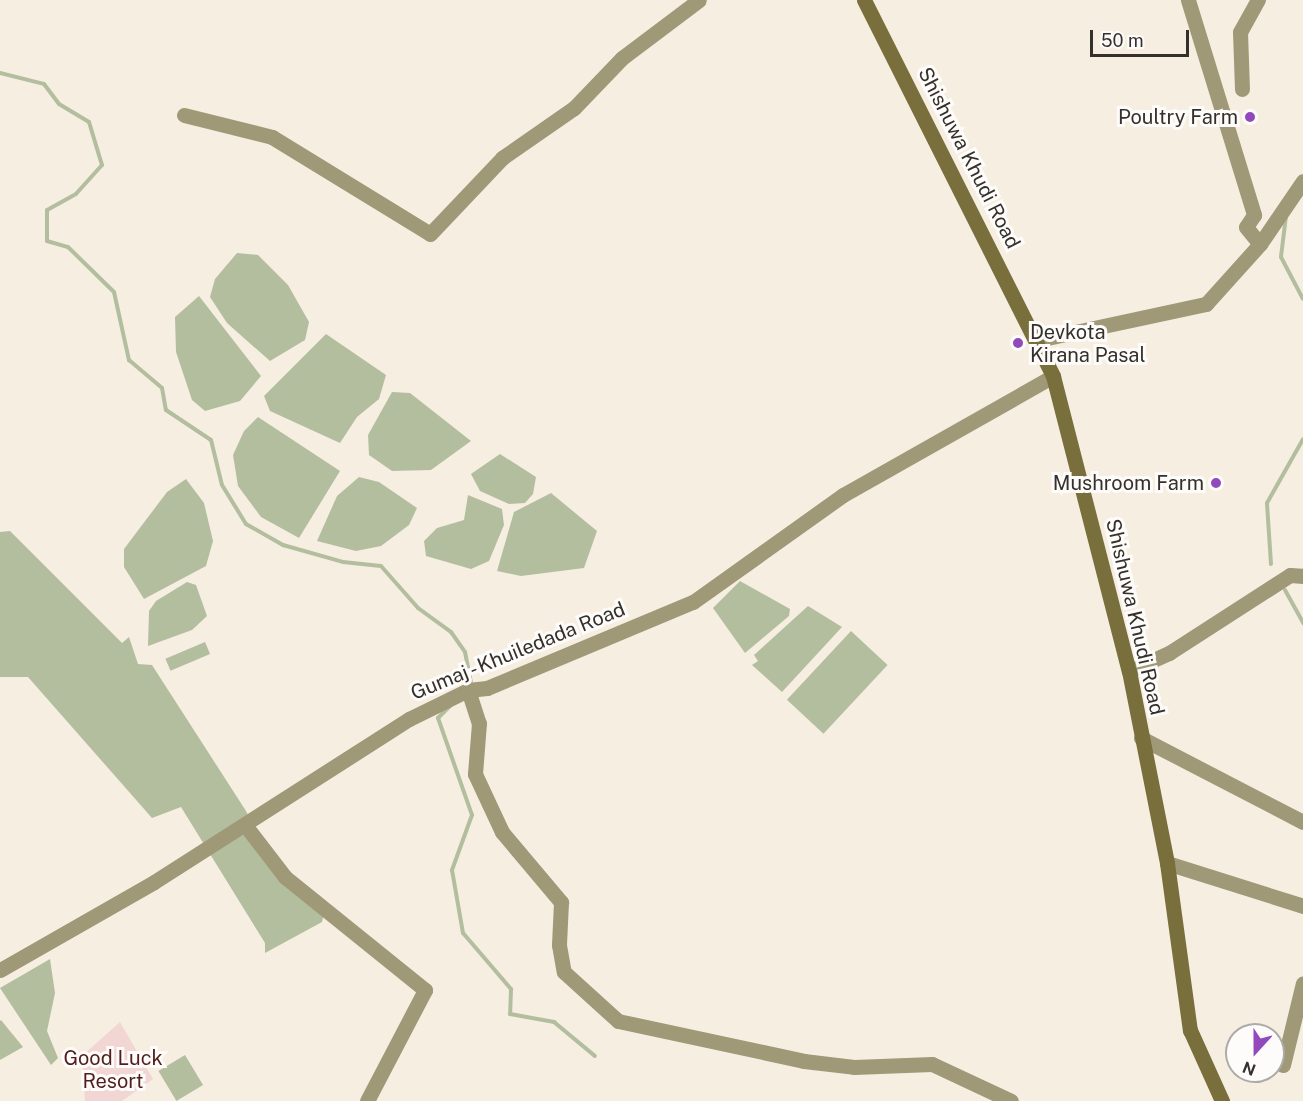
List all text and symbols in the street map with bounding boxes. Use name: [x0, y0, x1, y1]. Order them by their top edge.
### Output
scale bar: [1093, 18, 1192, 56]
text: 50 m: [1101, 30, 1144, 51]
street label: Shishuwa Khudi Road: [913, 63, 1025, 253]
place label: Poultry Farm: [1118, 105, 1238, 129]
marker: Poultry Farm: [1243, 110, 1257, 124]
place label: Devkota Kirana Pasal: [1030, 320, 1145, 367]
marker: Devkota Kirana Pasal: [1011, 336, 1025, 350]
place label: Mushroom Farm: [1053, 471, 1204, 495]
marker: Mushroom Farm: [1209, 476, 1223, 490]
street label: Shishuwa Khudi Road: [1101, 517, 1169, 717]
street label: Gumaj - Khuiledada Road: [405, 596, 631, 706]
north arrow: [1225, 1023, 1285, 1083]
park label: Good Luck Resort: [63, 1046, 163, 1093]
text: N: [1240, 1057, 1258, 1080]

